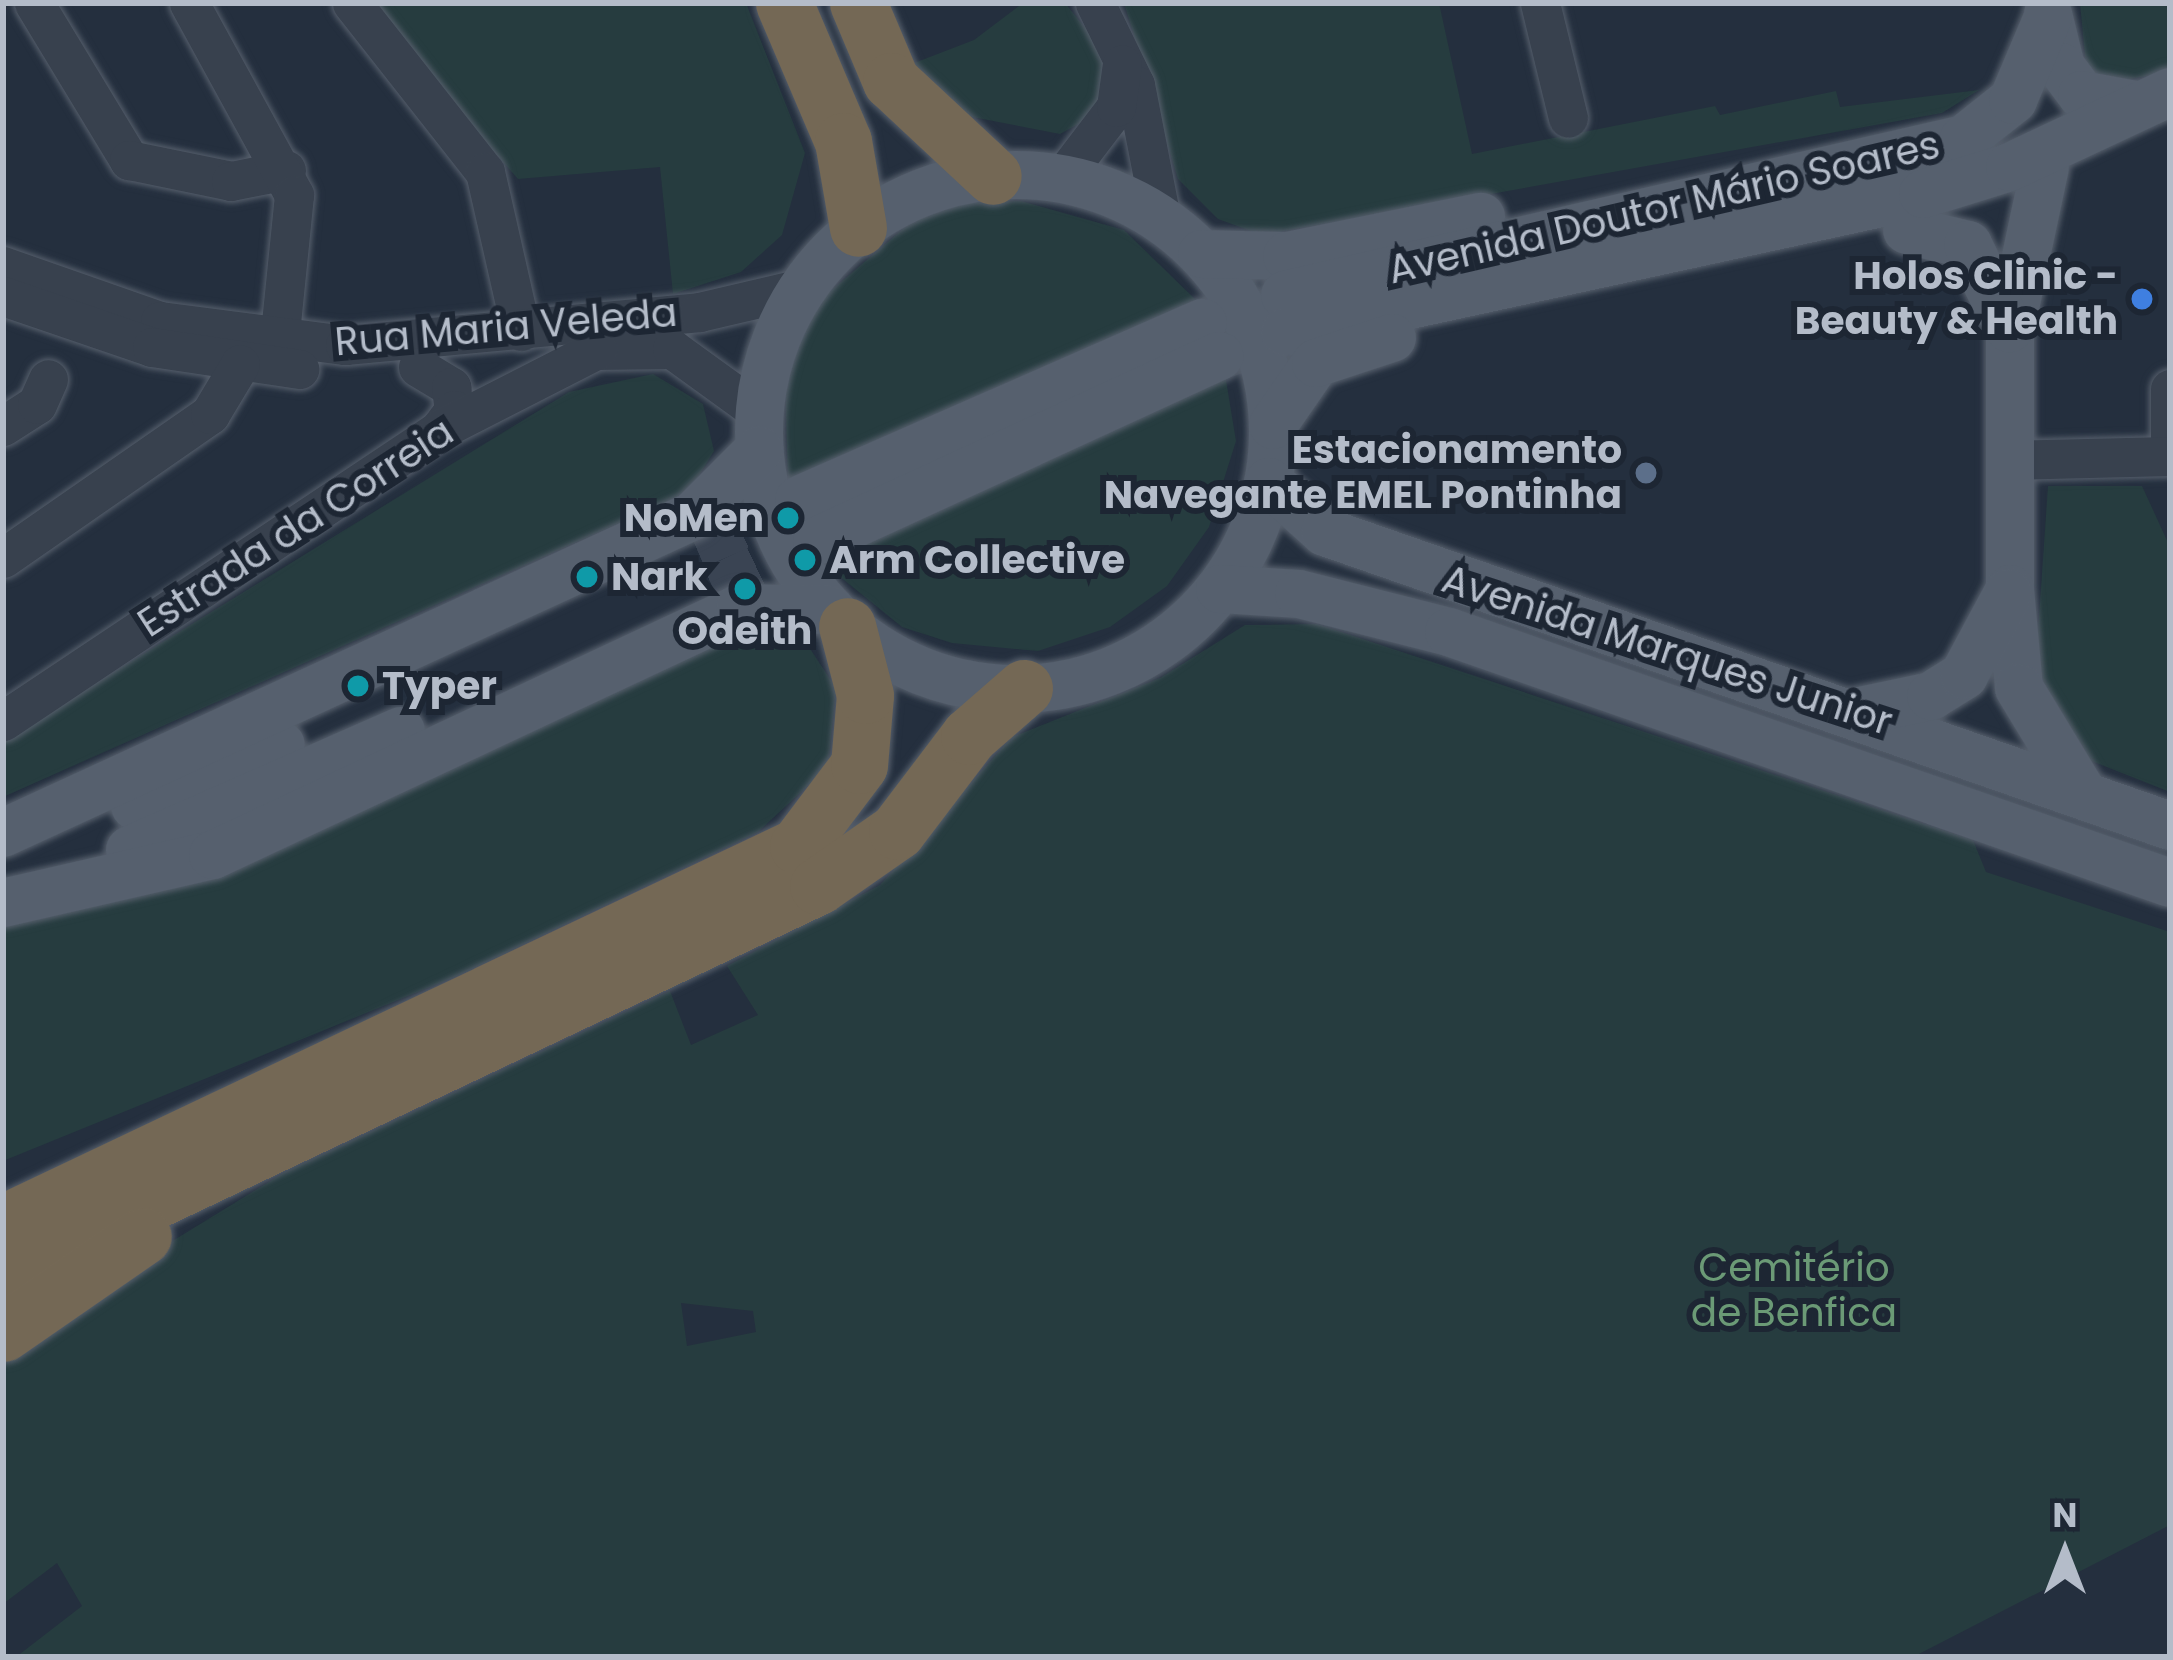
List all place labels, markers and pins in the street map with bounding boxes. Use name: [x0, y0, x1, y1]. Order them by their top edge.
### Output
place label: Holos Clinic - Beauty & Health: [1795, 254, 2118, 345]
marker: Holos Clinic - Beauty & Health: [2129, 286, 2155, 312]
place label: Estacionamento Navegante EMEL Pontinha: [1104, 428, 1622, 519]
marker: Estacionamento Navegante EMEL Pontinha: [1633, 460, 1659, 486]
place label: NoMen: [624, 495, 764, 541]
marker: NoMen: [775, 505, 801, 531]
place label: Arm Collective: [829, 537, 1125, 583]
marker: Arm Collective: [792, 547, 818, 573]
place label: Nark: [611, 554, 708, 600]
marker: Nark: [574, 564, 600, 590]
marker: Odeith: [732, 576, 758, 602]
place label: Odeith: [678, 608, 812, 654]
place label: Typer: [382, 663, 497, 709]
marker: Typer: [345, 673, 371, 699]

